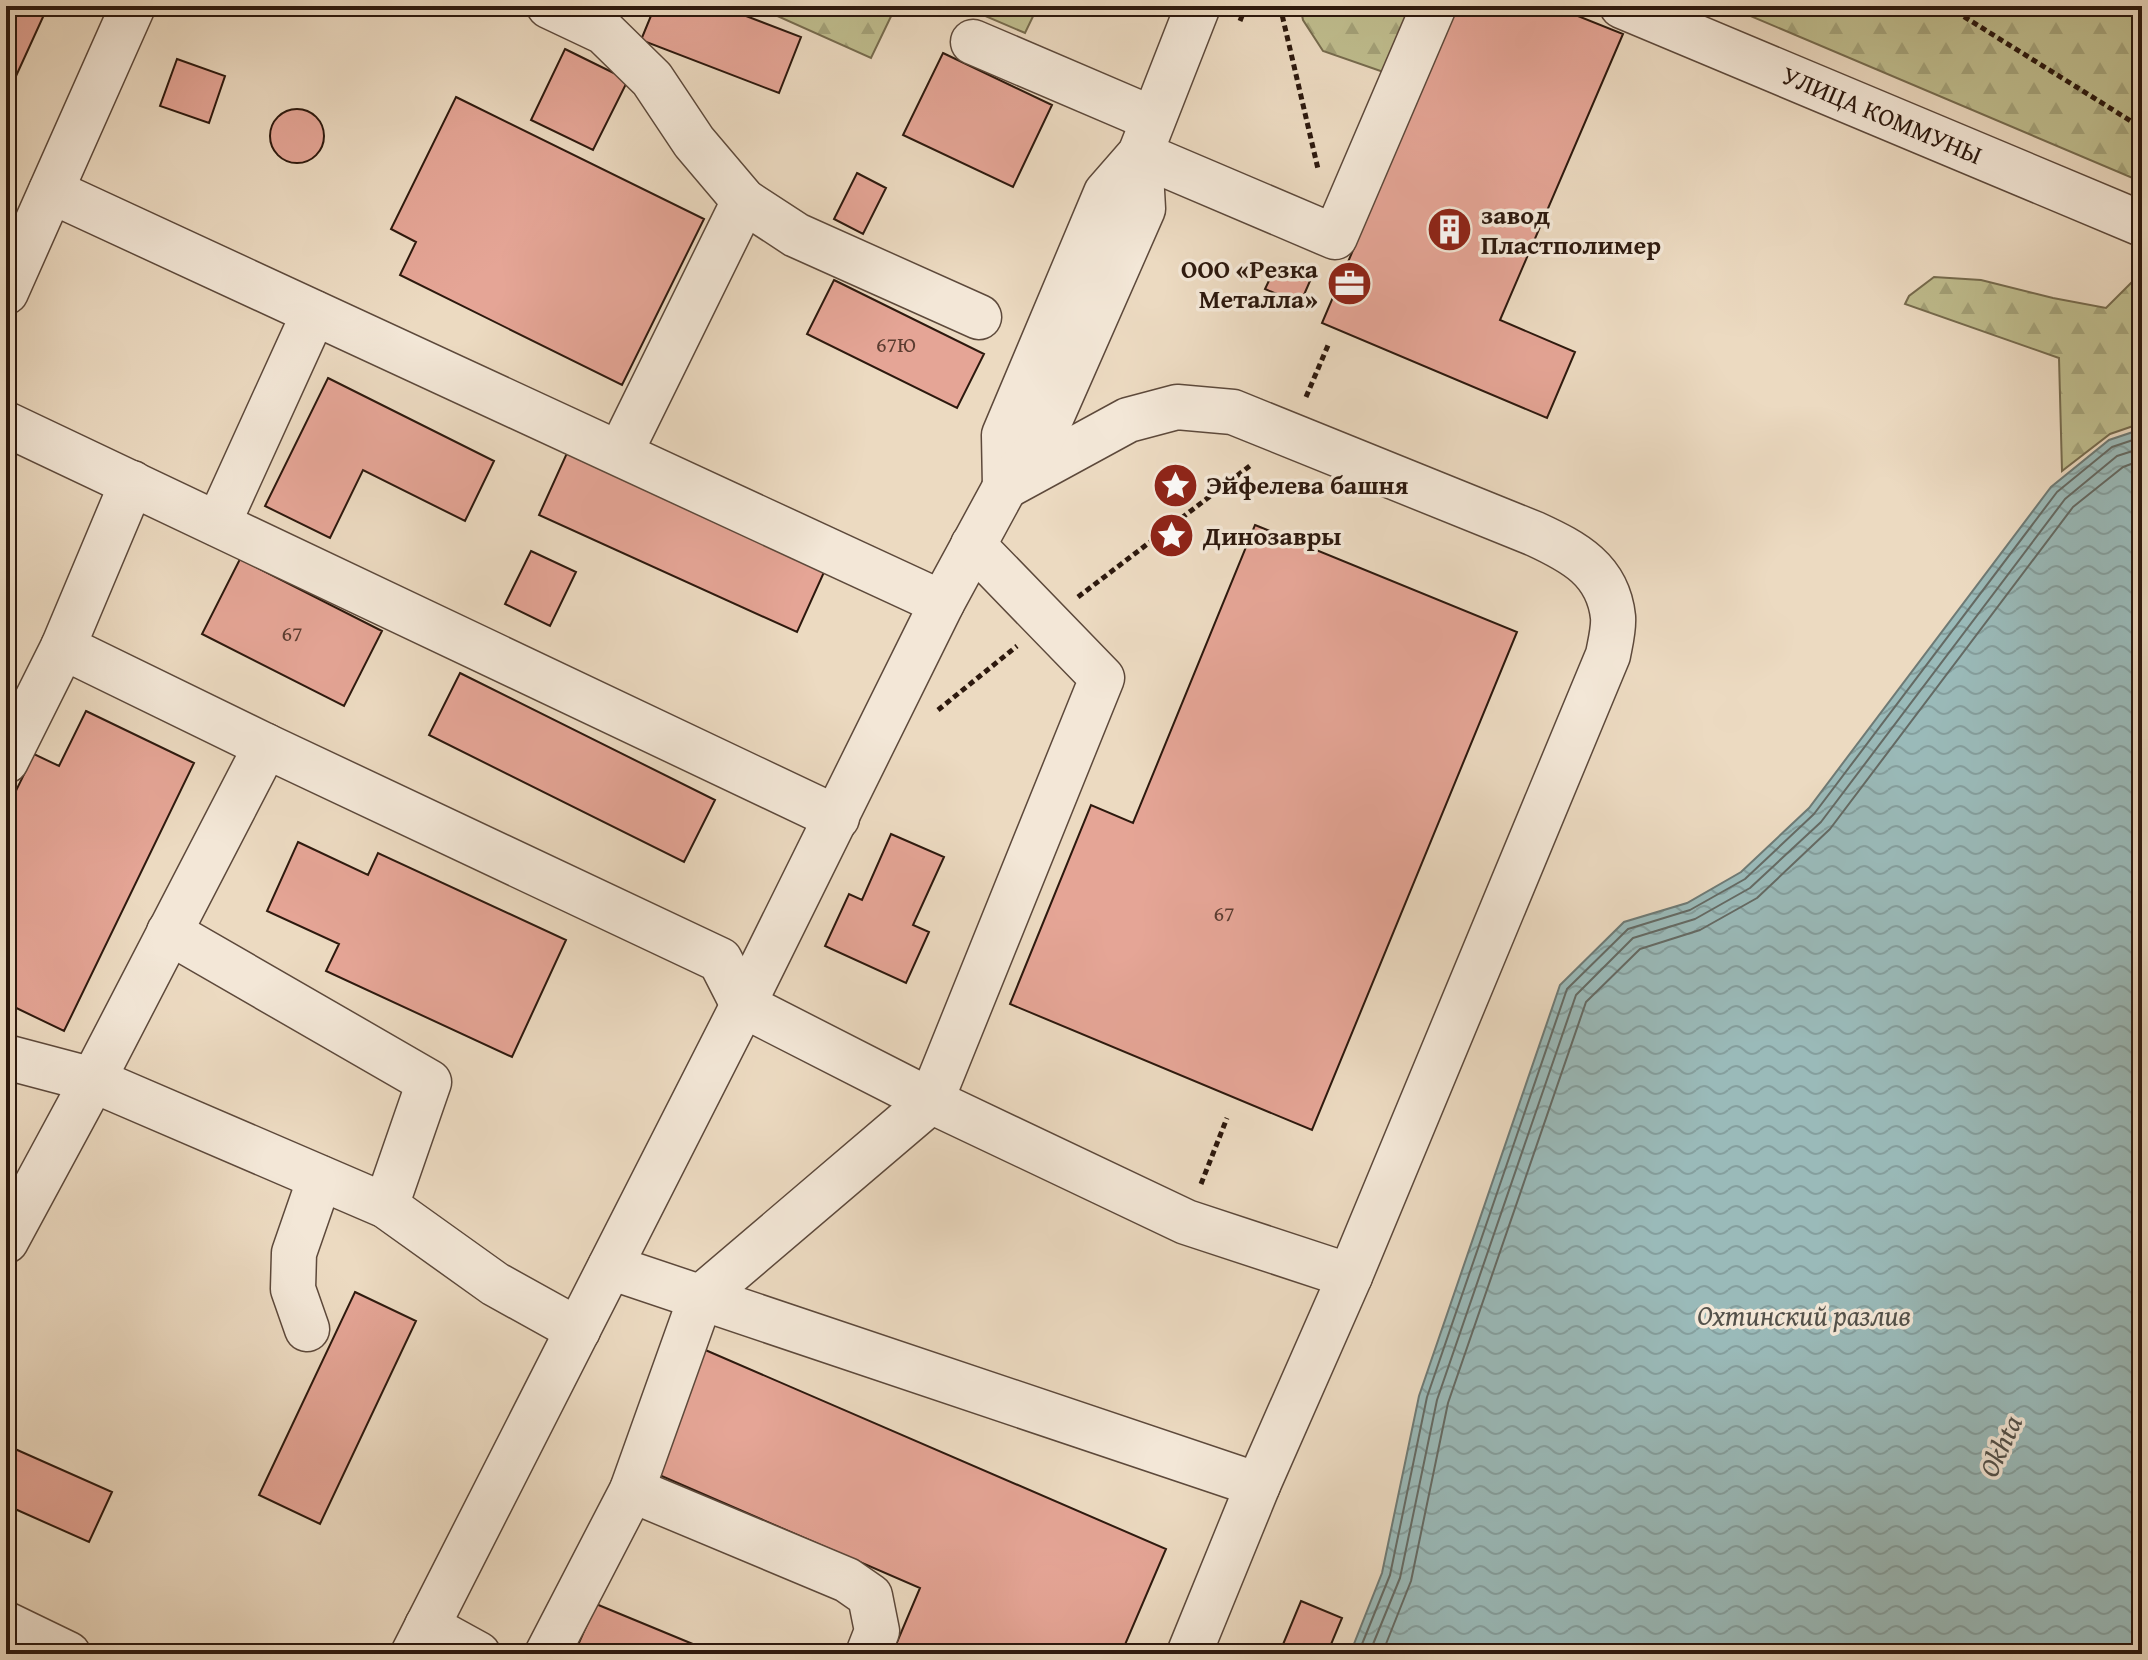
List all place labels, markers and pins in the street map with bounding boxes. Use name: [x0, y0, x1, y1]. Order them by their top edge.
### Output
place label: завод Пластполимер: [1481, 195, 1661, 264]
building icon: завод Пластполимер: [1426, 206, 1474, 254]
place label: ООО «Резка Металла»: [1181, 249, 1319, 318]
office icon: ООО «Резка Металла»: [1325, 260, 1373, 308]
place icon: Эйфелева башня: [1151, 461, 1199, 509]
place label: Эйфелева башня: [1206, 465, 1409, 504]
place icon: Динозавры: [1148, 512, 1196, 560]
place label: Динозавры: [1202, 516, 1341, 555]

